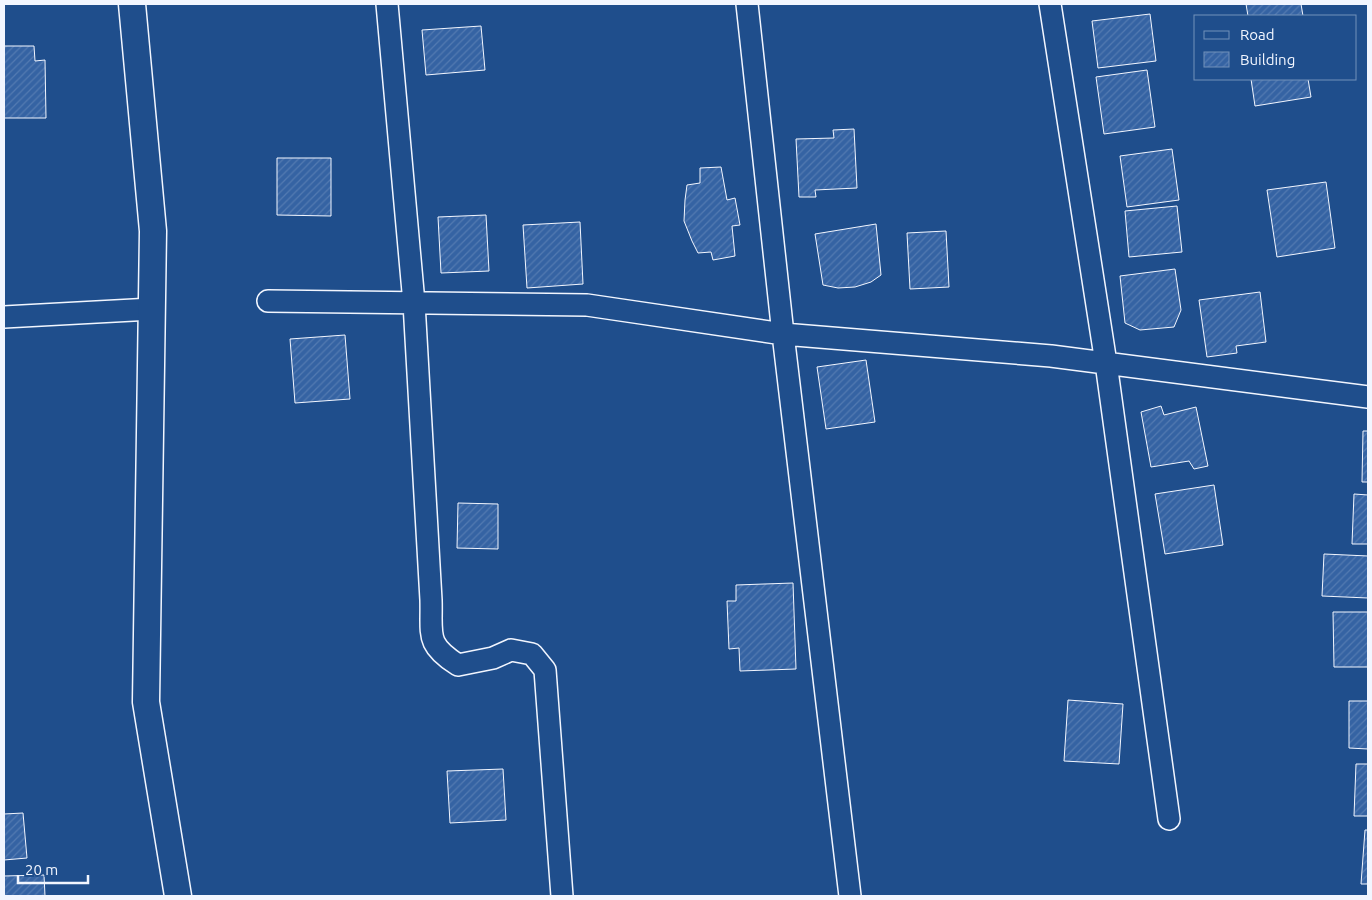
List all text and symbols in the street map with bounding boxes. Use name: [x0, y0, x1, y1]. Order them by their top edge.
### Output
legend: [1194, 15, 1357, 80]
text: Road: [1240, 26, 1275, 43]
text: Building: [1240, 51, 1295, 68]
scale bar: [18, 852, 88, 884]
text: 20 m: [25, 861, 58, 878]

